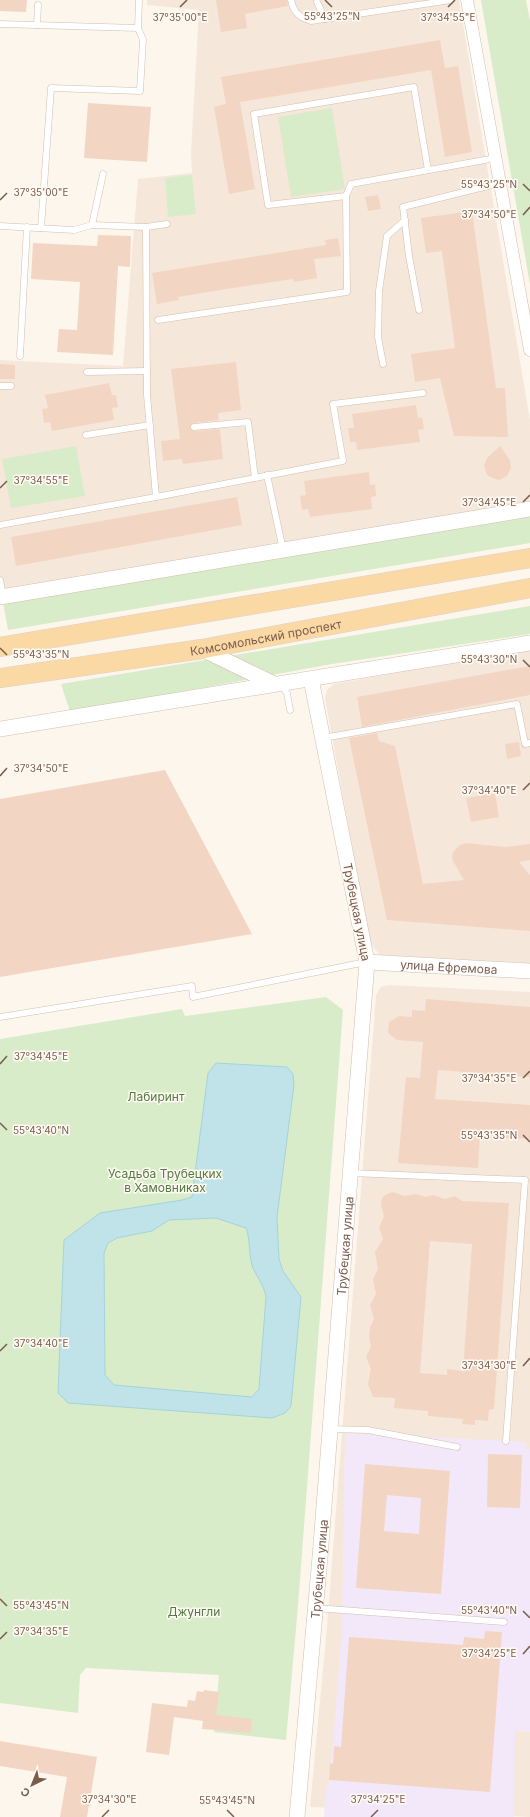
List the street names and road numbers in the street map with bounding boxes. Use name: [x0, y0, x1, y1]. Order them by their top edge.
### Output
street label: Комсомольский проспект: [189, 616, 343, 658]
street label: Трубецкая улица: [340, 862, 374, 962]
street label: улица Ефремова: [400, 956, 498, 977]
street label: Трубецкая улица: [333, 1196, 356, 1296]
street label: Трубецкая улица: [307, 1519, 330, 1619]

